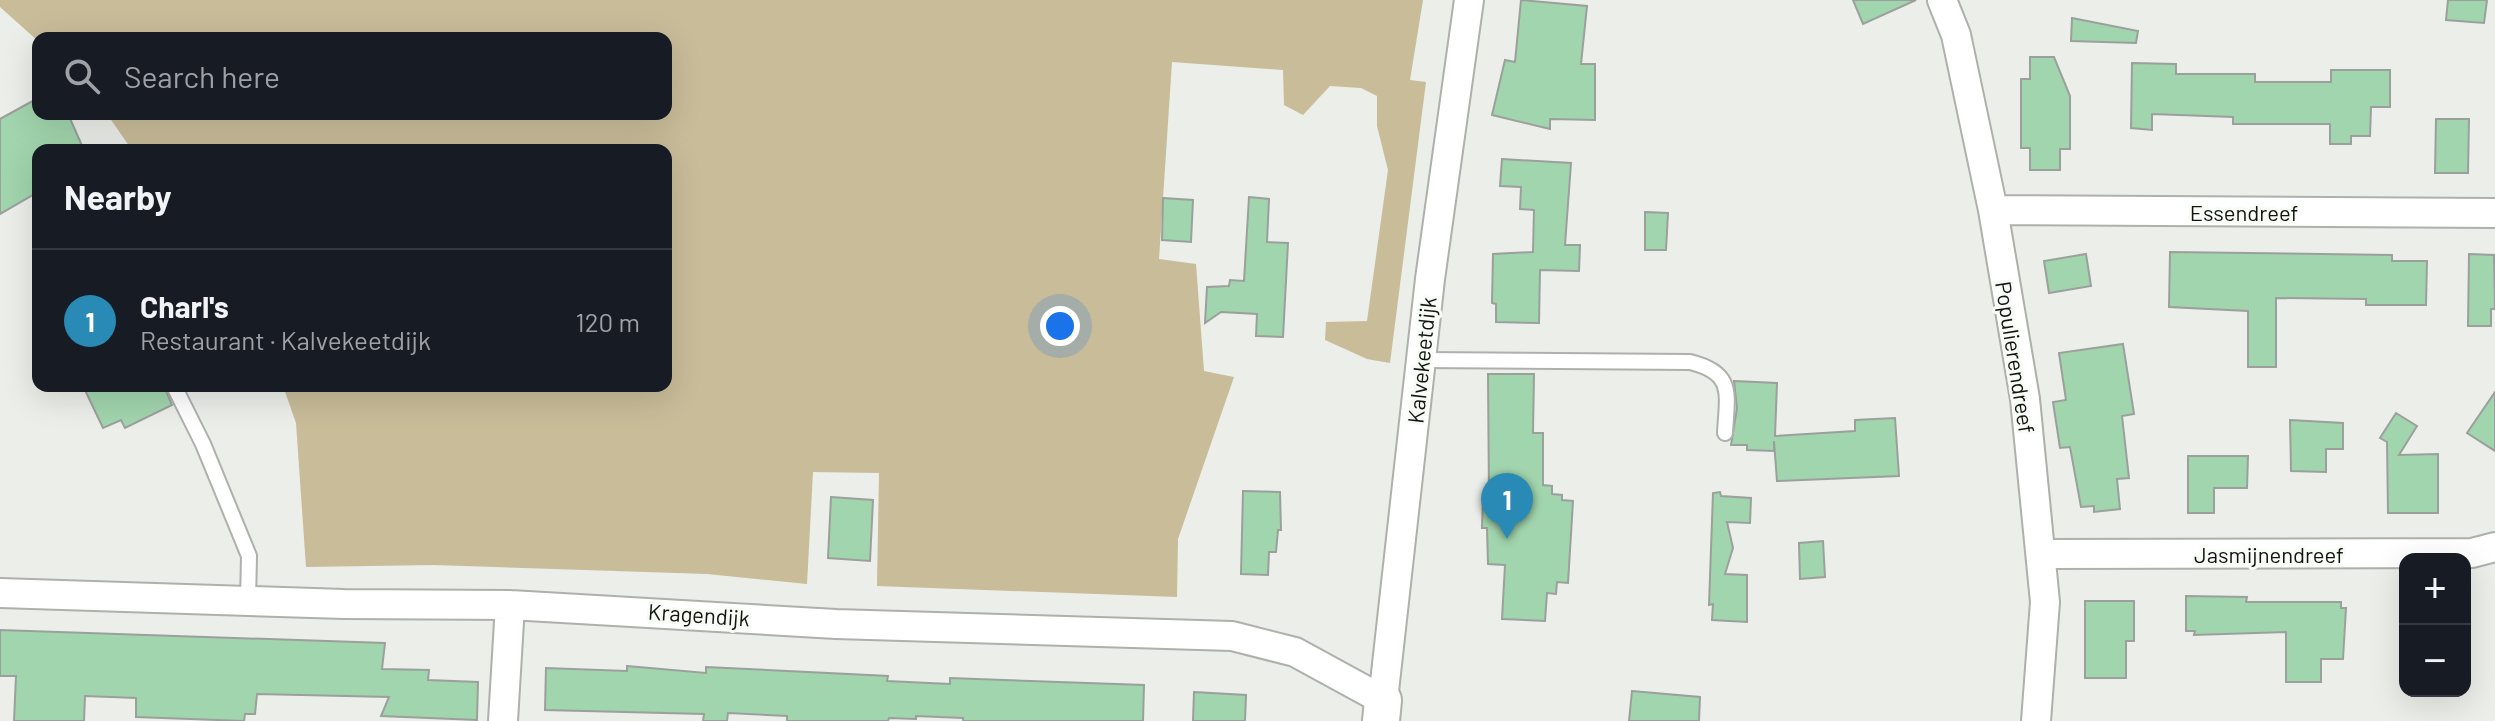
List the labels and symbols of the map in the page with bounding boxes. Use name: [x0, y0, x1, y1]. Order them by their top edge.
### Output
street label: Essendreef: [2190, 199, 2298, 225]
street label: Populierendreef: [1991, 279, 2041, 435]
street label: Kalvekeetdijk: [1401, 295, 1441, 425]
your location: [1040, 306, 1080, 346]
pin: 1: [1481, 473, 1533, 539]
street label: Jasmijnendreef: [2194, 541, 2344, 567]
street label: Kragendijk: [647, 597, 751, 631]

